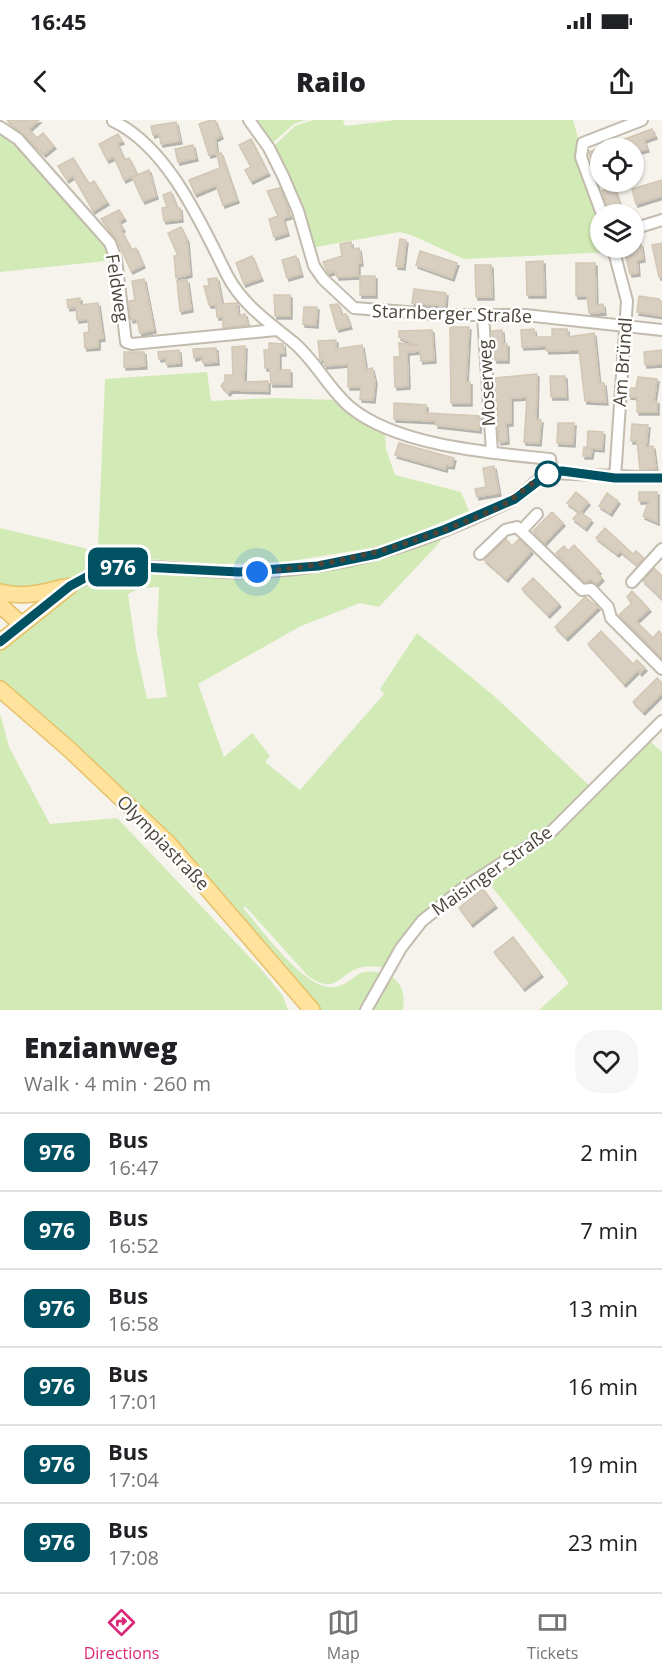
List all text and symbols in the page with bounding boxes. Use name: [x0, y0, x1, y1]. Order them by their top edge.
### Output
text: 16:45: [30, 6, 87, 36]
text: Railo: [296, 63, 366, 100]
icon: back: [24, 65, 57, 98]
icon: share: [605, 65, 638, 98]
map controls: [590, 138, 644, 258]
button: locate: [590, 138, 644, 192]
button: layers: [590, 204, 644, 258]
street label: Feldweg: [101, 252, 135, 324]
street label: Starnberger Straße: [372, 298, 532, 328]
street label: Am Bründl: [607, 317, 637, 407]
street label: Moserweg: [472, 339, 500, 427]
unlabelled marker: [535, 461, 561, 487]
line badge: 976: [84, 548, 152, 586]
text: 976: [100, 553, 136, 581]
your location: [242, 557, 272, 587]
street label: Olympiastraße: [112, 790, 215, 895]
street label: Maisinger Straße: [426, 820, 556, 921]
text: Enzianweg: [24, 1028, 177, 1066]
button: heart: [575, 1030, 638, 1093]
text: Walk · 4 min · 260 m: [24, 1070, 211, 1097]
text: Bus: [108, 1124, 148, 1154]
text: 2 min: [580, 1137, 638, 1167]
text: 976: [39, 1138, 75, 1166]
text: 16:47: [108, 1154, 159, 1181]
text: Bus: [108, 1202, 148, 1232]
text: 7 min: [580, 1215, 638, 1245]
text: 976: [39, 1216, 75, 1244]
text: 16:52: [108, 1232, 159, 1259]
text: Bus: [108, 1280, 148, 1310]
text: 13 min: [568, 1293, 638, 1323]
text: 976: [39, 1294, 75, 1322]
text: 16:58: [108, 1310, 159, 1337]
text: Bus: [108, 1358, 148, 1388]
text: 16 min: [568, 1371, 638, 1401]
text: 976: [39, 1372, 75, 1400]
text: 17:01: [108, 1388, 159, 1415]
text: Bus: [108, 1436, 148, 1466]
text: 19 min: [568, 1449, 638, 1479]
text: 976: [39, 1450, 75, 1478]
text: 17:04: [108, 1466, 159, 1493]
text: Bus: [108, 1514, 148, 1544]
text: 23 min: [568, 1527, 638, 1557]
text: 976: [39, 1528, 75, 1556]
text: 17:08: [108, 1544, 159, 1571]
tab: Directions: [84, 1606, 159, 1664]
tab: Map: [327, 1606, 360, 1664]
tab: Tickets: [527, 1606, 578, 1664]

